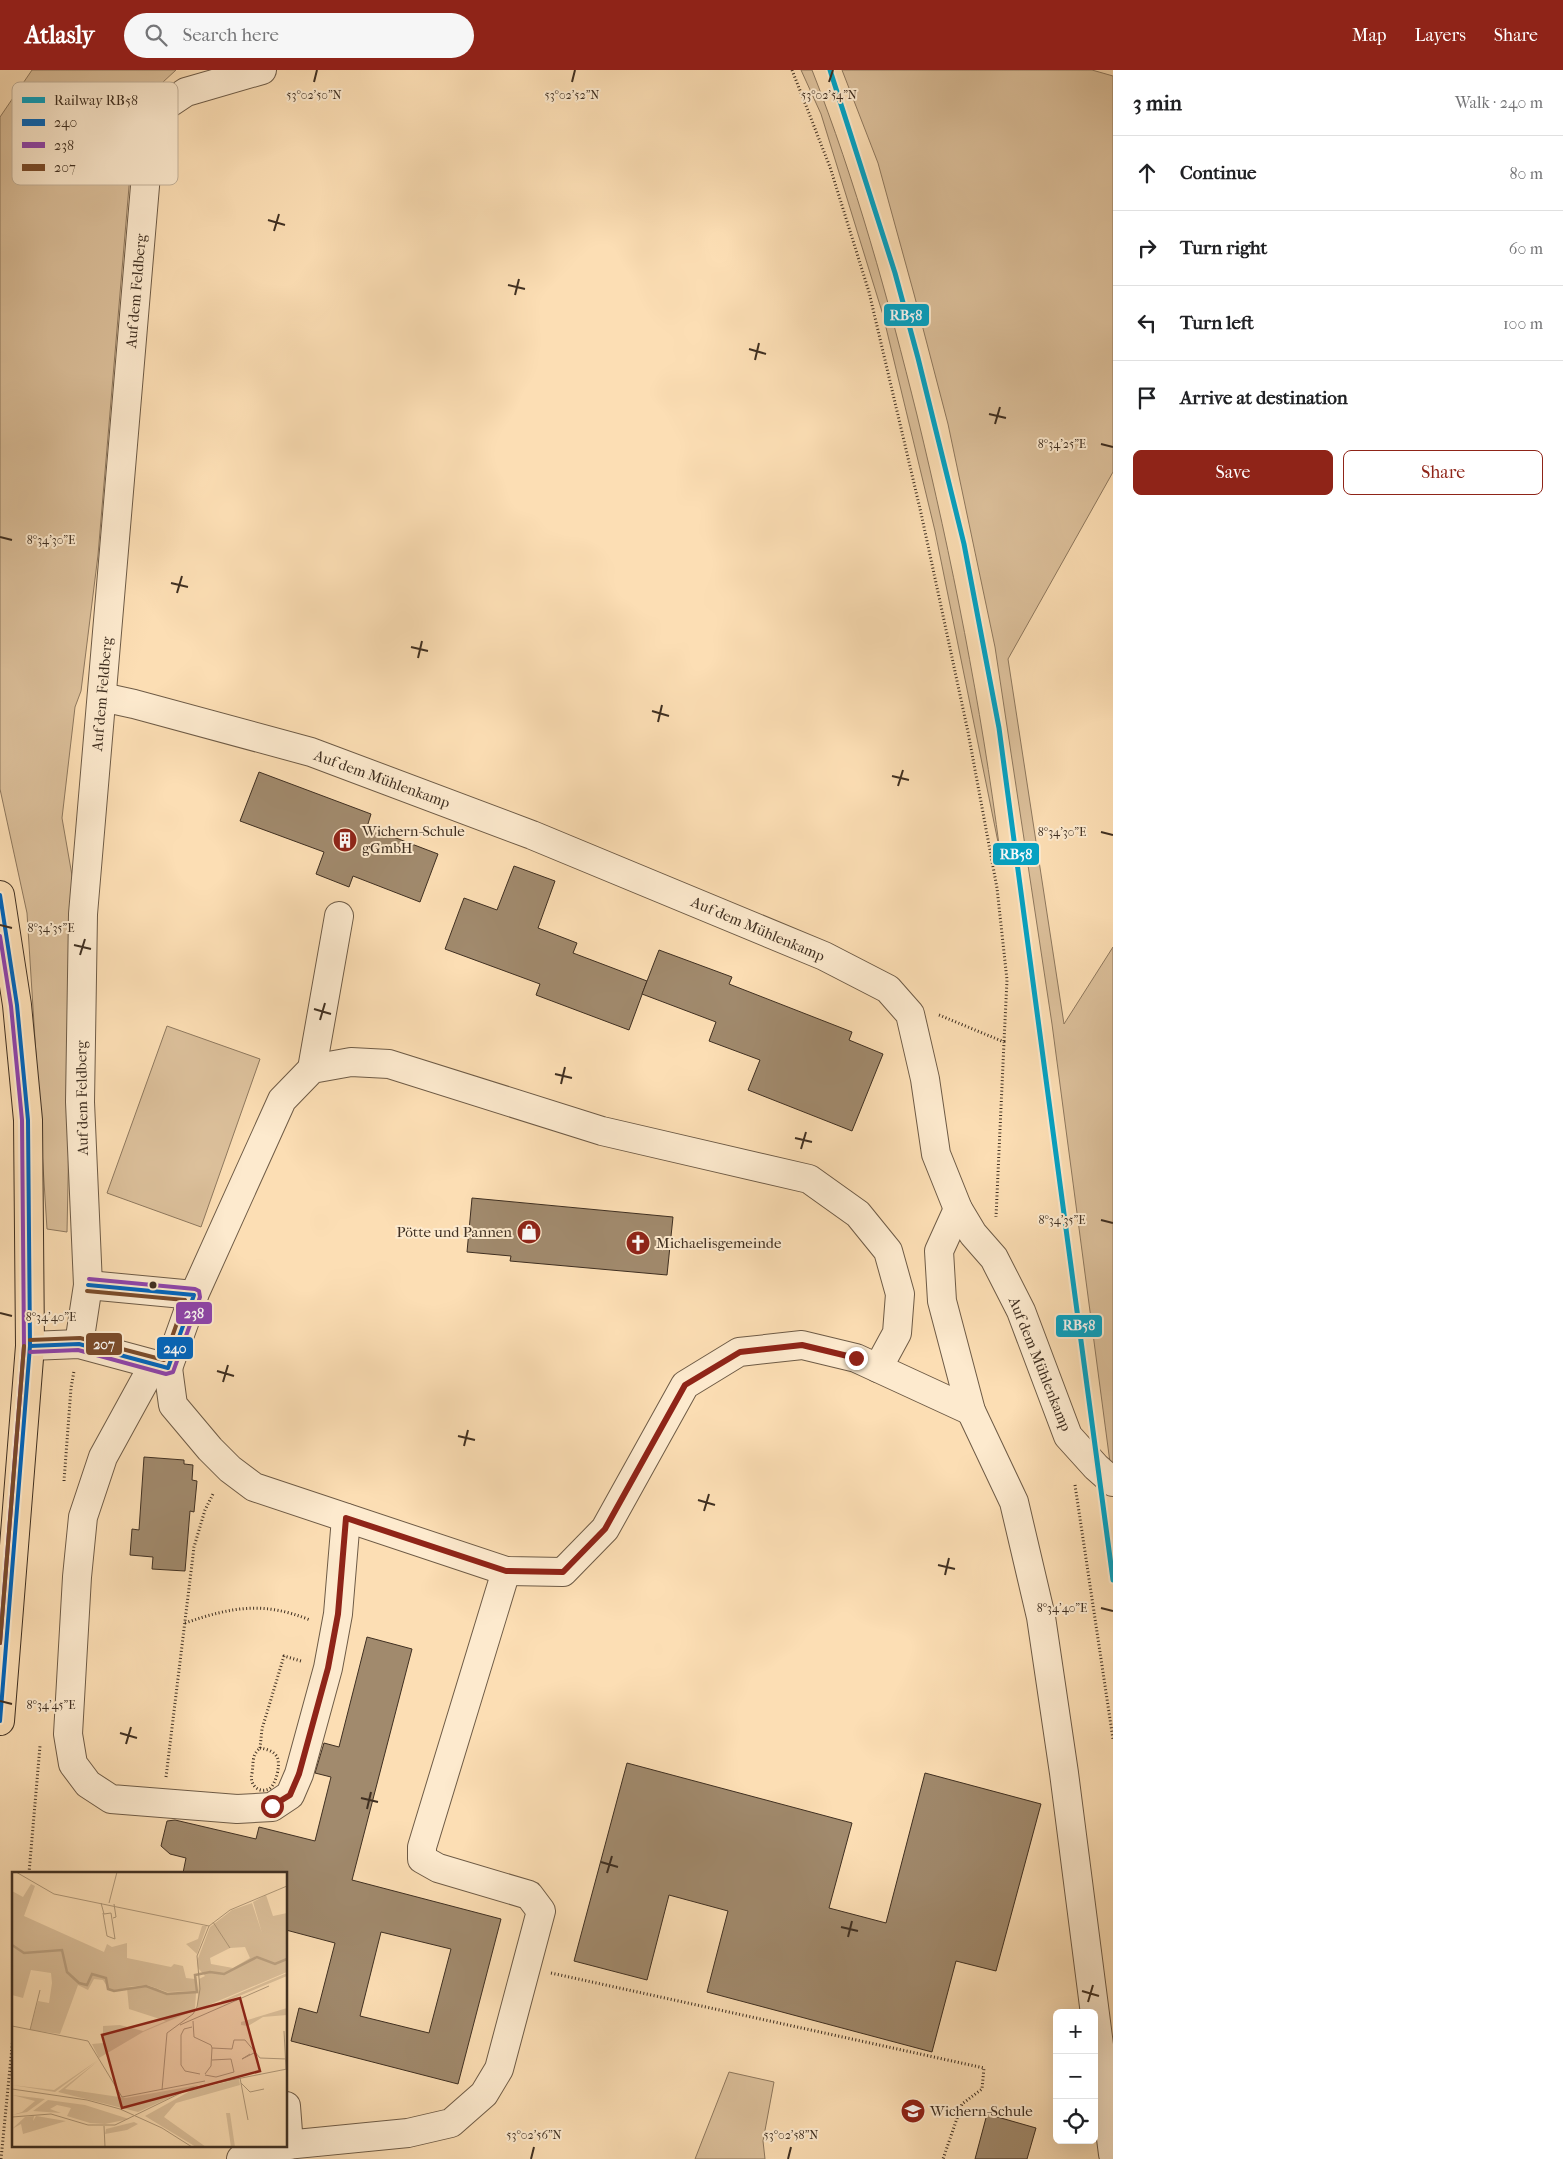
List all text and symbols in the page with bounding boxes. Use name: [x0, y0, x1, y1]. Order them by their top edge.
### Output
search box: [124, 13, 474, 58]
text: Atlasly: [25, 21, 94, 49]
icon: search: [142, 21, 170, 49]
text: Search here: [182, 24, 279, 46]
text: Map: [1352, 25, 1386, 46]
text: Layers: [1414, 25, 1466, 46]
text: Share: [1494, 25, 1538, 46]
legend: [12, 82, 178, 185]
text: 53°02'50"N: [286, 88, 342, 102]
text: 53°02'52"N: [545, 88, 599, 102]
text: 53°02'54"N: [801, 88, 857, 102]
text: 3 min: [1133, 91, 1182, 115]
text: Railway RB58: [54, 92, 138, 109]
text: Walk · 240 m: [1455, 93, 1543, 112]
text: 240: [54, 114, 77, 131]
text: 238: [54, 137, 74, 154]
text: 207: [54, 159, 76, 176]
icon: ahead: [1133, 159, 1161, 187]
text: Continue: [1180, 162, 1256, 184]
text: 80 m: [1509, 164, 1543, 183]
street label: Auf dem Feldberg: [122, 232, 150, 350]
icon: right: [1133, 234, 1161, 262]
text: Turn right: [1180, 237, 1267, 259]
text: 60 m: [1509, 239, 1543, 258]
line badge: RB58: [883, 303, 930, 327]
text: RB58: [890, 307, 922, 324]
icon: left: [1133, 309, 1161, 337]
text: Turn left: [1180, 312, 1254, 334]
text: 100 m: [1503, 314, 1543, 333]
icon: arrive: [1133, 384, 1161, 412]
text: Arrive at destination: [1180, 387, 1348, 409]
text: 8°34'25"E: [1038, 437, 1086, 451]
button: Save: [1133, 450, 1333, 495]
button: Share: [1343, 450, 1543, 495]
text: 8°34'30"E: [27, 533, 75, 547]
street label: Auf dem Feldberg: [88, 635, 116, 753]
street label: Auf dem Mühlenkamp: [311, 746, 452, 812]
place label: Wichern-Schule gGmbH: [361, 822, 465, 857]
text: 8°34'30"E: [1038, 825, 1086, 839]
building icon: Wichern-Schule gGmbH: [332, 827, 358, 853]
line badge: RB58: [992, 842, 1040, 866]
text: RB58: [1000, 846, 1032, 863]
street label: Auf dem Mühlenkamp: [688, 892, 828, 965]
text: 8°34'35"E: [27, 921, 75, 935]
street label: Auf dem Feldberg: [72, 1040, 92, 1156]
text: 8°34'35"E: [1038, 1213, 1086, 1227]
shop icon: Pötte und Pannen: [516, 1219, 542, 1245]
place label: Pötte und Pannen: [396, 1223, 512, 1241]
church icon: Michaelisgemeinde: [625, 1230, 651, 1256]
place label: Michaelisgemeinde: [656, 1234, 782, 1252]
unlabelled marker: [148, 1280, 158, 1290]
street label: Auf dem Mühlenkamp: [1004, 1293, 1075, 1434]
line badge: 238: [175, 1301, 213, 1325]
text: 238: [184, 1305, 204, 1322]
text: 8°34'40"E: [26, 1310, 76, 1324]
line badge: RB58: [1055, 1314, 1103, 1338]
text: RB58: [1063, 1317, 1095, 1334]
line badge: 207: [85, 1332, 123, 1356]
text: 207: [93, 1336, 115, 1353]
line badge: 240: [156, 1336, 194, 1360]
text: 240: [163, 1340, 187, 1357]
route end: [845, 1347, 868, 1370]
text: 8°34'40"E: [1037, 1601, 1087, 1615]
text: 8°34'45"E: [27, 1698, 75, 1712]
route start: [261, 1795, 284, 1818]
inset map: [12, 1872, 288, 2146]
map controls: [1053, 2009, 1098, 2144]
button: +: [1053, 2009, 1098, 2054]
button: −: [1053, 2054, 1098, 2099]
school or university icon: Wichern-Schule: [900, 2098, 926, 2124]
button: locate: [1053, 2099, 1098, 2144]
place label: Wichern-Schule: [929, 2102, 1033, 2120]
text: 53°02'56"N: [506, 2128, 562, 2142]
text: 53°02'58"N: [764, 2128, 818, 2142]

